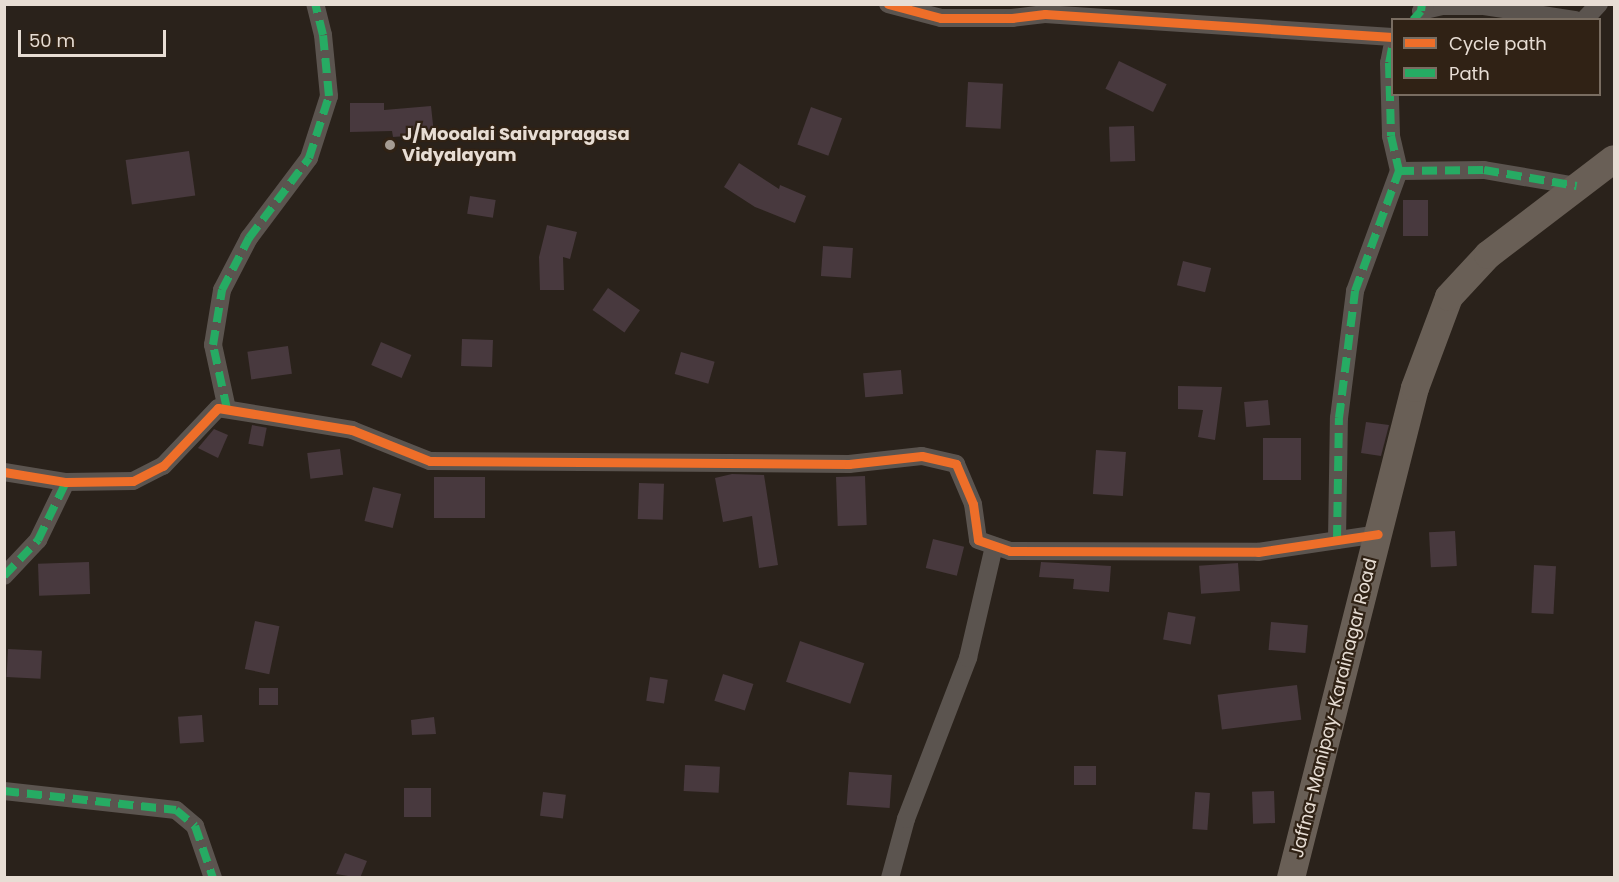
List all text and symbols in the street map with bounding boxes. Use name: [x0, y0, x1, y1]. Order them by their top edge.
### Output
scale bar: [21, 18, 170, 56]
legend: [1391, 18, 1601, 96]
text: 50 m: [29, 28, 75, 53]
text: Cycle path: [1449, 31, 1547, 56]
text: Path: [1449, 61, 1490, 86]
place label: J/Mooalai Saivapragasa Vidyalayam: [402, 124, 630, 166]
marker: J/Mooalai Saivapragasa Vidyalayam: [383, 138, 397, 152]
street label: Jaffna-Manipay-Karainagar Road: [1286, 556, 1382, 860]

